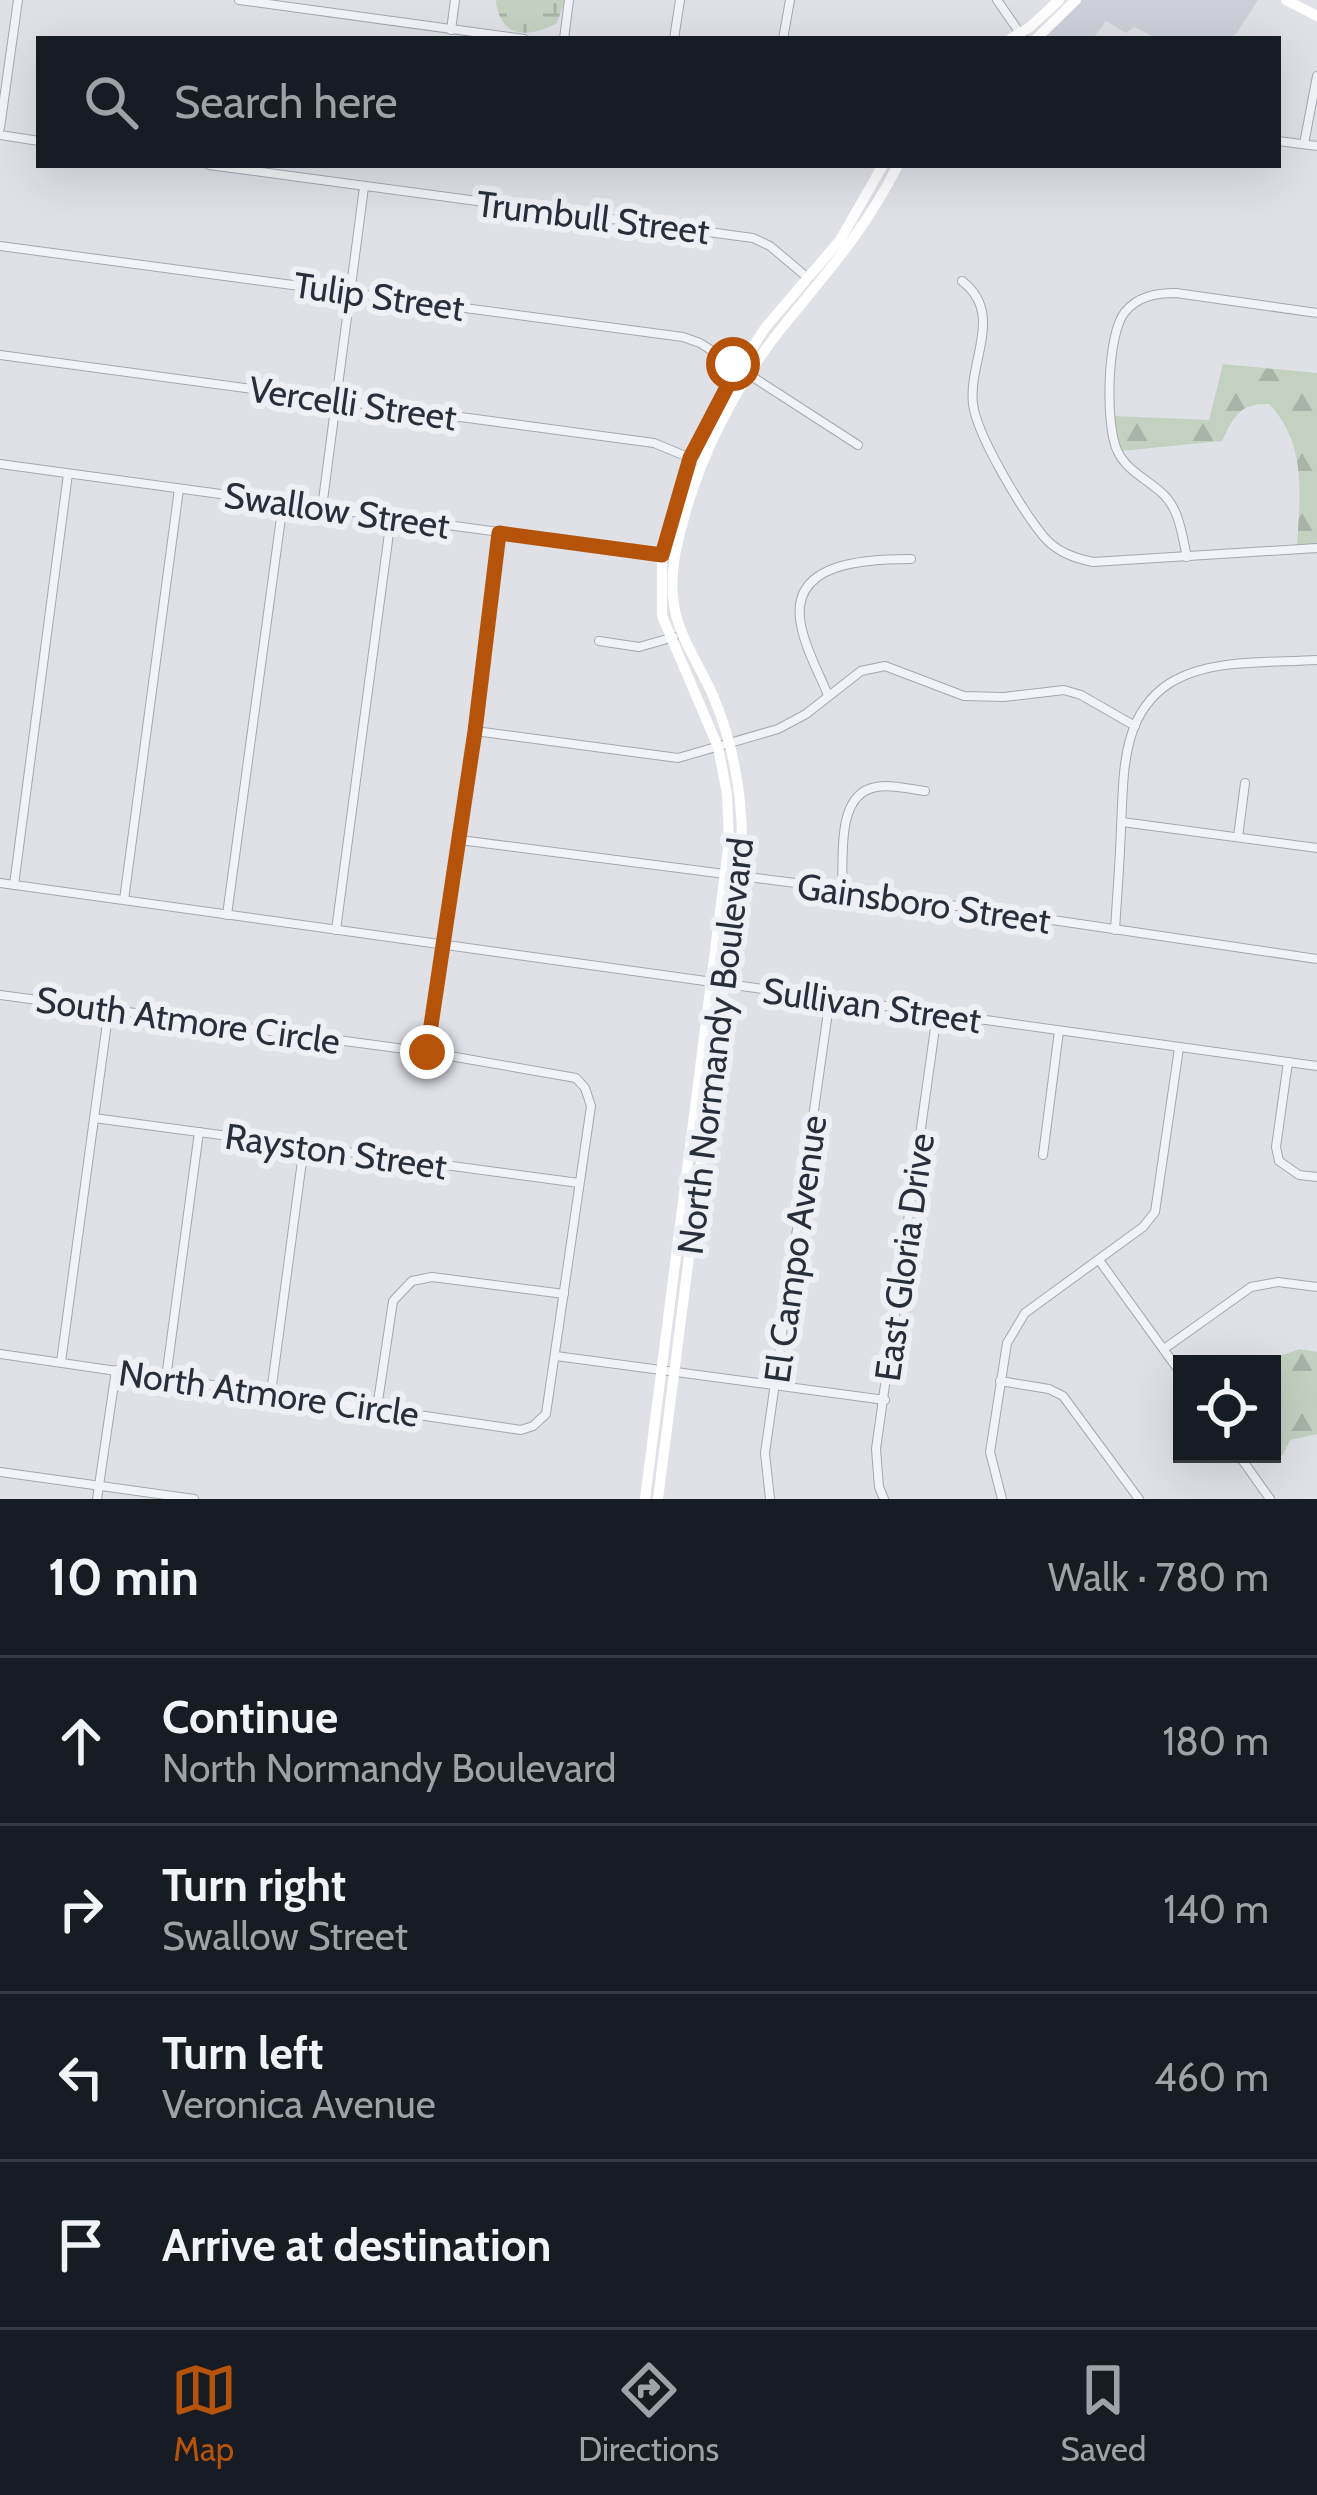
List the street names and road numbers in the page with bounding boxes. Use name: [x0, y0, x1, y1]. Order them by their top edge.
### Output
street label: Trumbull Street: [474, 181, 712, 253]
street label: Tulip Street: [291, 262, 467, 330]
street label: Vercelli Street: [246, 367, 460, 439]
street label: Swallow Street: [222, 472, 452, 548]
street label: North Normandy Boulevard: [668, 835, 762, 1257]
street label: Gainsboro Street: [795, 863, 1053, 943]
street label: Sullivan Street: [760, 968, 984, 1042]
street label: South Atmore Circle: [33, 977, 343, 1063]
street label: El Campo Avenue: [754, 1112, 836, 1386]
street label: Rayston Street: [222, 1114, 450, 1188]
street label: East Gloria Drive: [865, 1130, 943, 1384]
street label: North Atmore Circle: [116, 1350, 422, 1436]

